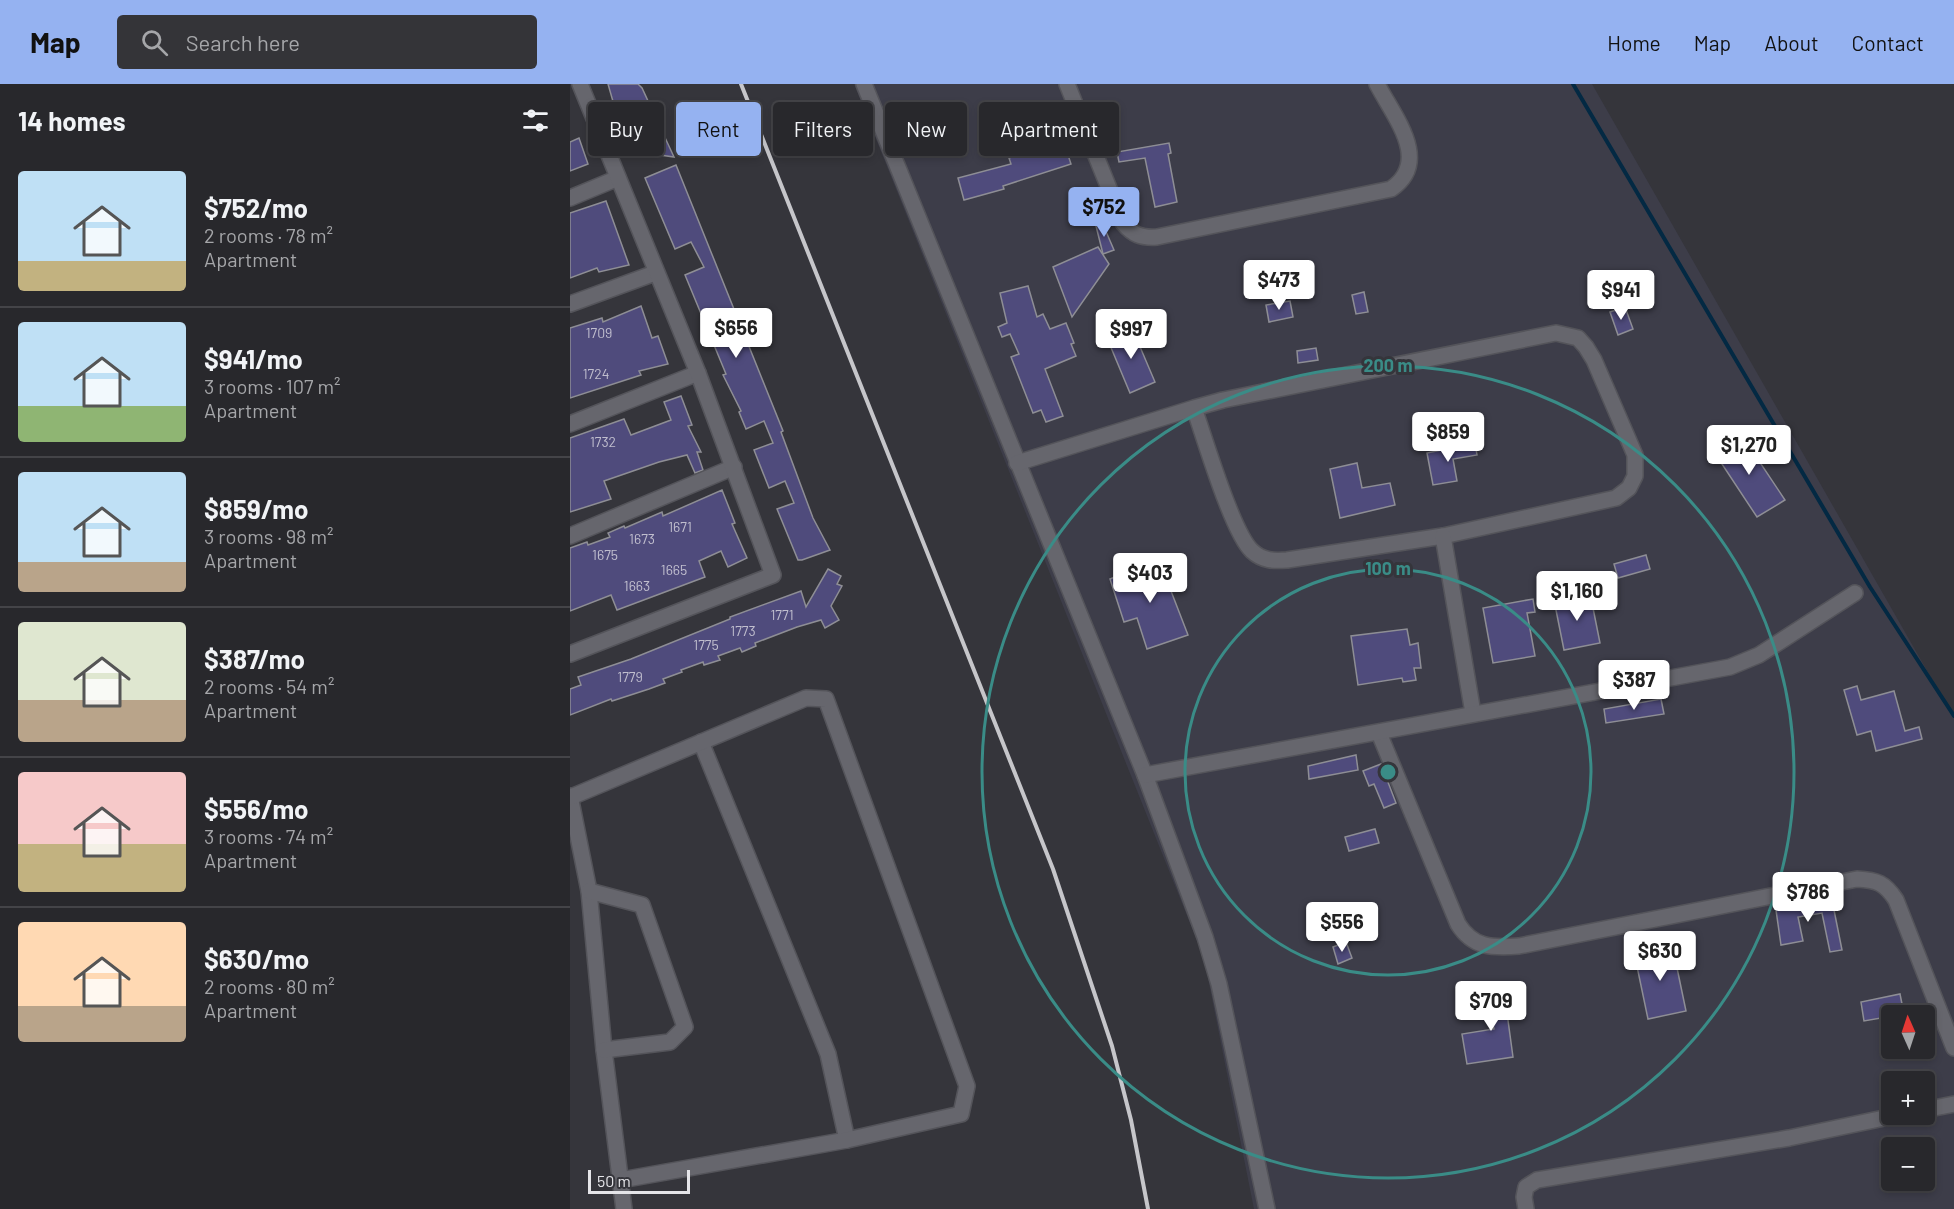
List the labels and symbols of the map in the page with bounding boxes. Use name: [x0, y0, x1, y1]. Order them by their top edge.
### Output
pin: $752: [1068, 187, 1140, 238]
pin: $473: [1243, 260, 1315, 311]
pin: $941: [1585, 270, 1657, 321]
pin: $656: [700, 308, 772, 359]
pin: $997: [1095, 309, 1167, 360]
house number: 1709: [586, 324, 612, 341]
text: 200 m: [1363, 354, 1413, 376]
house number: 1724: [583, 365, 609, 382]
pin: $859: [1412, 412, 1484, 463]
pin: $1,270: [1700, 425, 1798, 476]
house number: 1732: [590, 433, 616, 450]
house number: 1671: [668, 518, 692, 535]
house number: 1673: [629, 530, 655, 547]
house number: 1675: [592, 546, 618, 563]
pin: $403: [1114, 553, 1186, 604]
text: 100 m: [1365, 557, 1411, 579]
house number: 1665: [661, 561, 687, 578]
pin: $1,160: [1528, 571, 1626, 622]
house number: 1663: [624, 577, 650, 594]
house number: 1771: [770, 606, 794, 623]
house number: 1773: [730, 622, 756, 639]
house number: 1775: [693, 636, 719, 653]
pin: $387: [1598, 660, 1670, 711]
house number: 1779: [617, 668, 643, 685]
centre of rings: [1378, 762, 1398, 782]
pin: $786: [1772, 872, 1844, 923]
pin: $556: [1306, 902, 1378, 953]
pin: $630: [1624, 931, 1696, 982]
pin: $709: [1455, 981, 1527, 1032]
north arrow: [1881, 1005, 1935, 1059]
scale bar: [588, 1167, 690, 1194]

